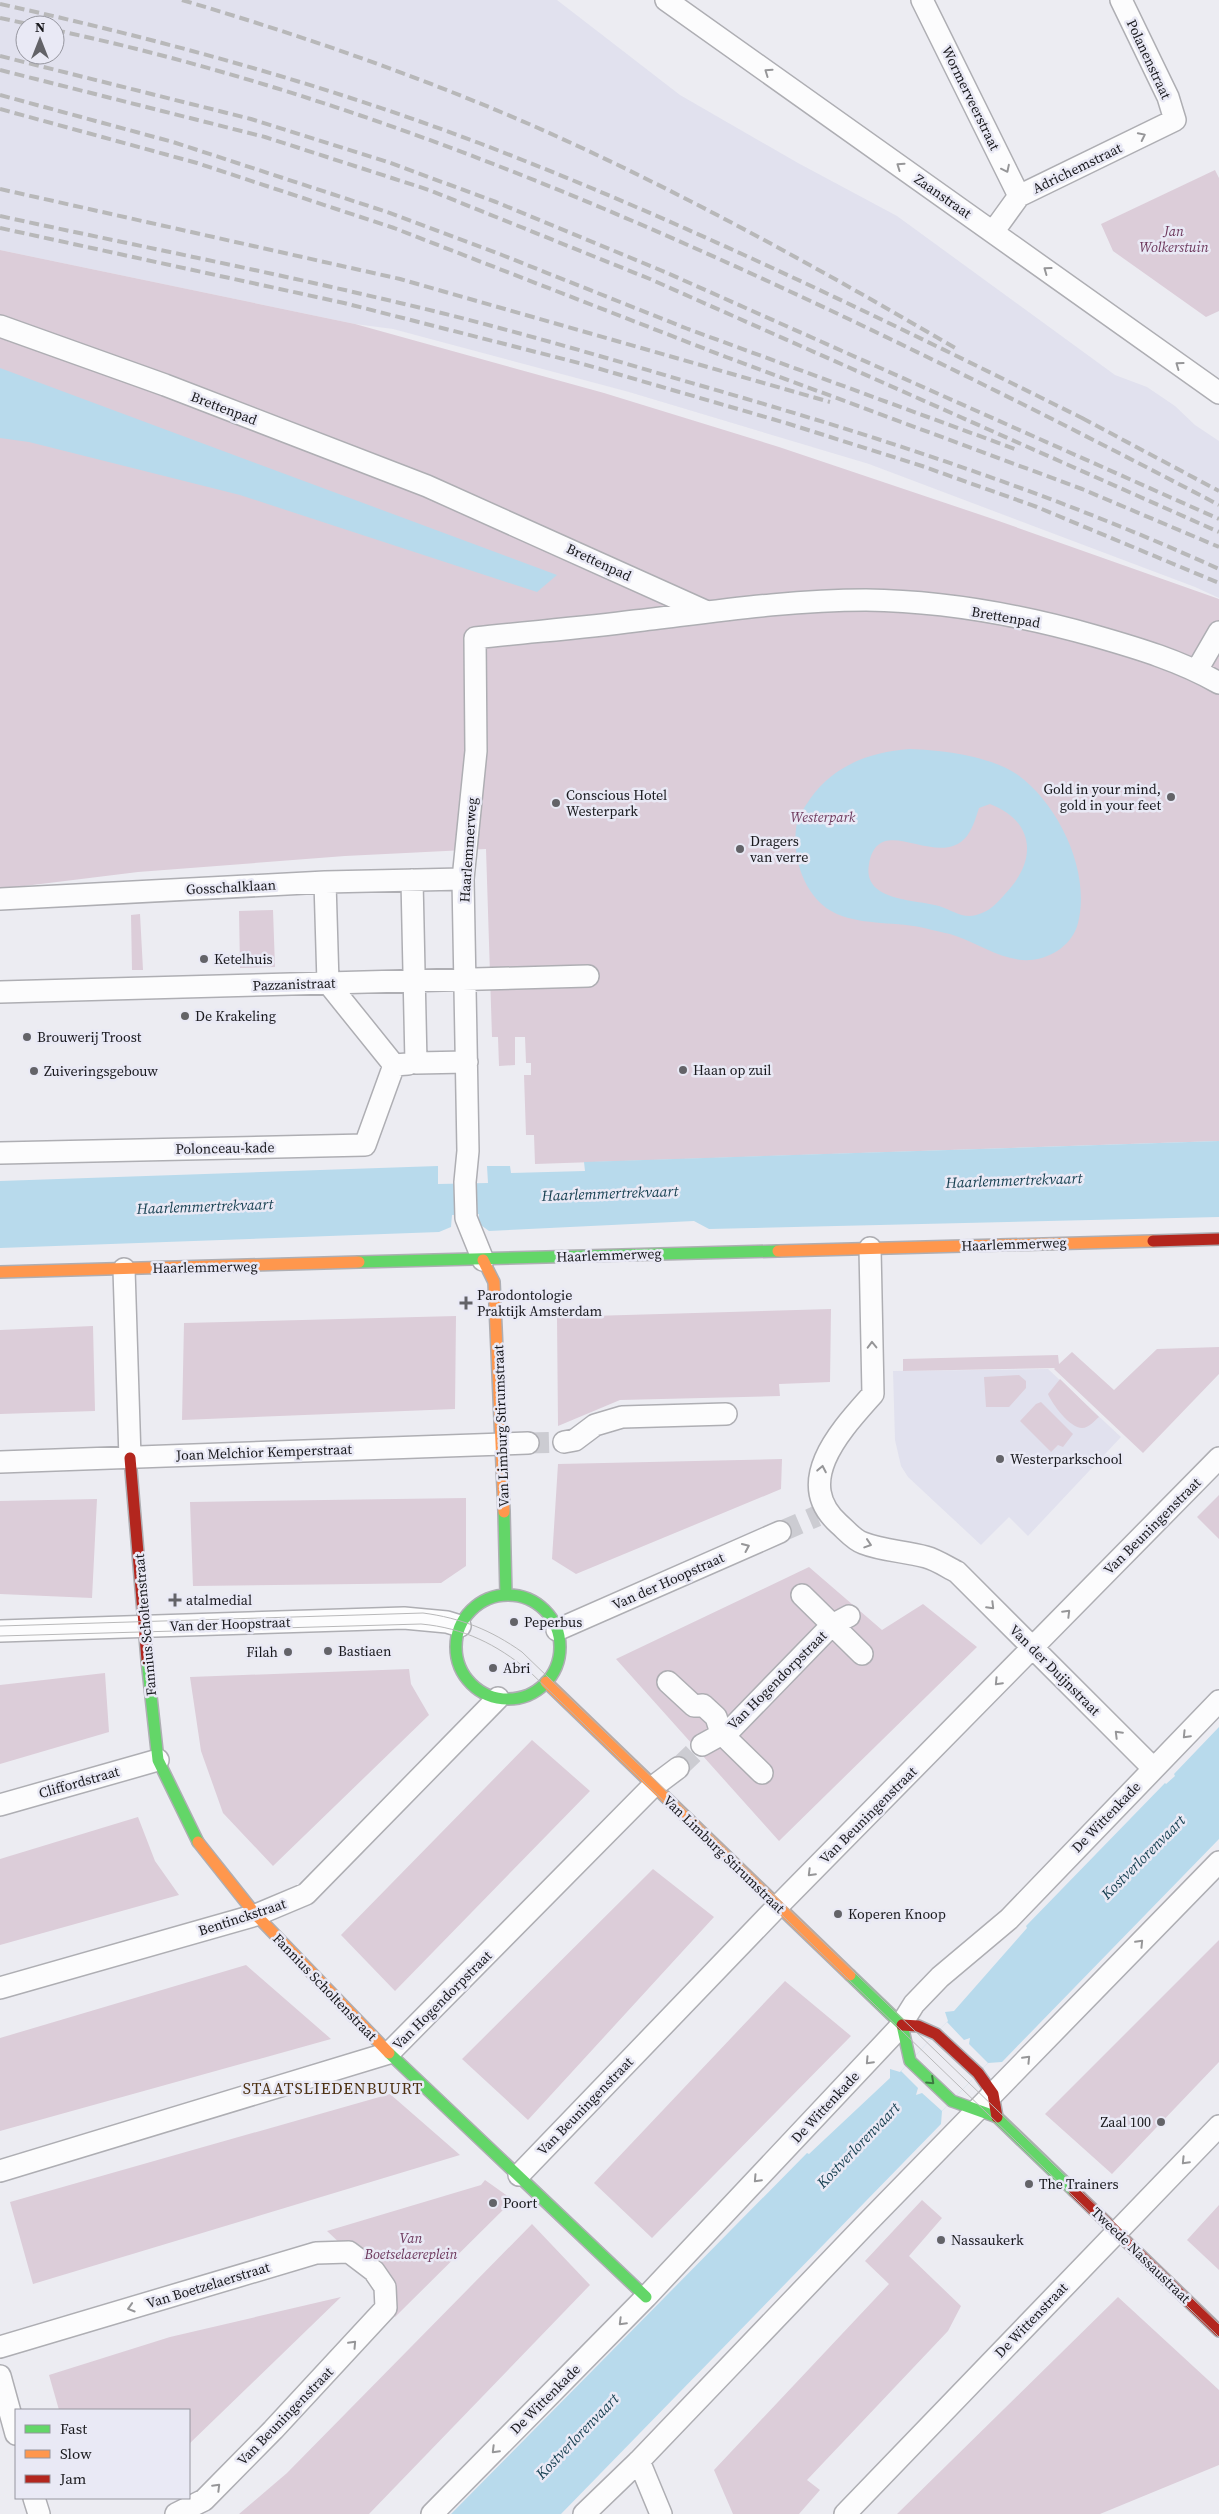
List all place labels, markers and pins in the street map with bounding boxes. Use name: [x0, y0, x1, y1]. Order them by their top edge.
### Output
place label: Gold in your mind, gold in your feet: [1043, 779, 1161, 815]
place label: Conscious Hotel Westerpark: [566, 785, 667, 821]
marker: Gold in your mind, gold in your feet: [1165, 791, 1177, 803]
marker: Conscious Hotel Westerpark: [550, 797, 562, 809]
place label: Dragers van verre: [750, 831, 808, 867]
marker: Dragers van verre: [734, 843, 746, 855]
place label: Ketelhuis: [214, 949, 273, 969]
marker: Ketelhuis: [198, 953, 210, 965]
place label: De Krakeling: [195, 1006, 276, 1026]
marker: De Krakeling: [179, 1010, 191, 1022]
place label: Brouwerij Troost: [37, 1027, 142, 1047]
marker: Brouwerij Troost: [21, 1031, 33, 1043]
place label: Haan op zuil: [693, 1060, 772, 1080]
place label: Zuiveringsgebouw: [44, 1061, 158, 1081]
marker: Haan op zuil: [677, 1064, 689, 1076]
marker: Zuiveringsgebouw: [28, 1065, 40, 1077]
place label: Parodontologie Praktijk Amsterdam: [477, 1285, 602, 1321]
marker: Parodontologie Praktijk Amsterdam: [459, 1296, 473, 1310]
place label: Westerparkschool: [1010, 1449, 1122, 1469]
marker: Westerparkschool: [994, 1453, 1006, 1465]
place label: atalmedial: [186, 1590, 252, 1610]
marker: atalmedial: [168, 1593, 182, 1607]
place label: Peperbus: [524, 1612, 582, 1632]
marker: Peperbus: [508, 1616, 520, 1628]
place label: Bastiaen: [338, 1641, 392, 1661]
place label: Filah: [246, 1642, 278, 1662]
marker: Bastiaen: [322, 1645, 334, 1657]
marker: Filah: [282, 1646, 294, 1658]
place label: Abri: [503, 1658, 530, 1678]
marker: Abri: [487, 1662, 499, 1674]
place label: Koperen Knoop: [848, 1904, 946, 1924]
marker: Koperen Knoop: [832, 1908, 844, 1920]
place label: Zaal 100: [1101, 2112, 1151, 2132]
marker: Zaal 100: [1155, 2116, 1167, 2128]
place label: The Trainers: [1039, 2174, 1119, 2194]
marker: The Trainers: [1023, 2178, 1035, 2190]
place label: Poort: [503, 2193, 538, 2213]
marker: Poort: [487, 2197, 499, 2209]
place label: Nassaukerk: [951, 2230, 1024, 2250]
marker: Nassaukerk: [935, 2234, 947, 2246]

